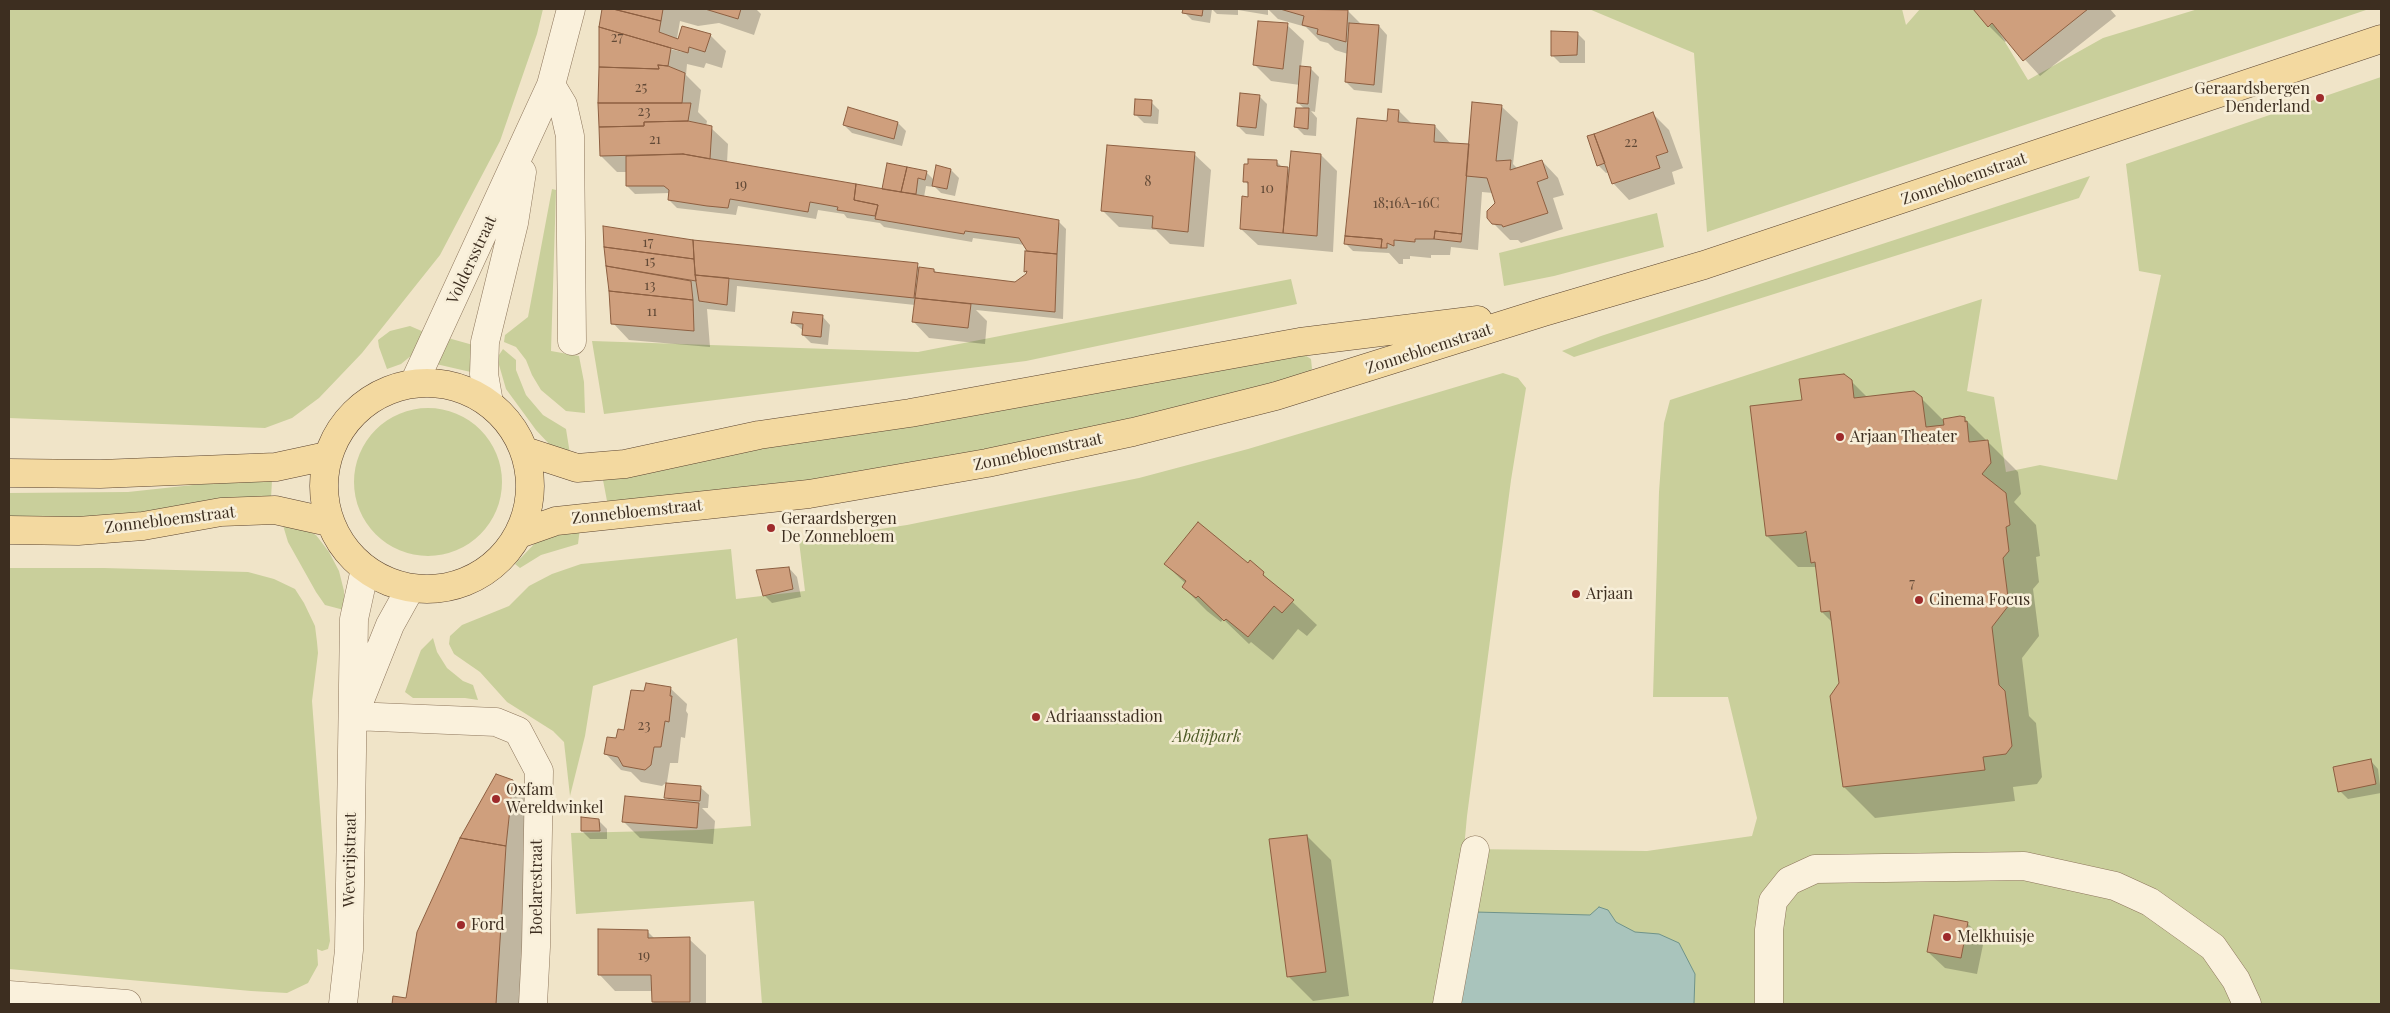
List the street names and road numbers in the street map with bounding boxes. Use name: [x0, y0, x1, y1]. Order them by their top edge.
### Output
street label: Zonnebloemstraat: [1899, 149, 2029, 209]
street label: Voldersstraat: [443, 213, 501, 307]
street label: Zonnebloemstraat: [1364, 320, 1494, 378]
street label: Zonnebloemstraat: [972, 429, 1104, 475]
street label: Zonnebloemstraat: [571, 496, 703, 528]
street label: Zonnebloemstraat: [104, 502, 236, 538]
street label: Weverijstraat: [340, 812, 360, 908]
street label: Boelarestraat: [527, 839, 547, 935]

